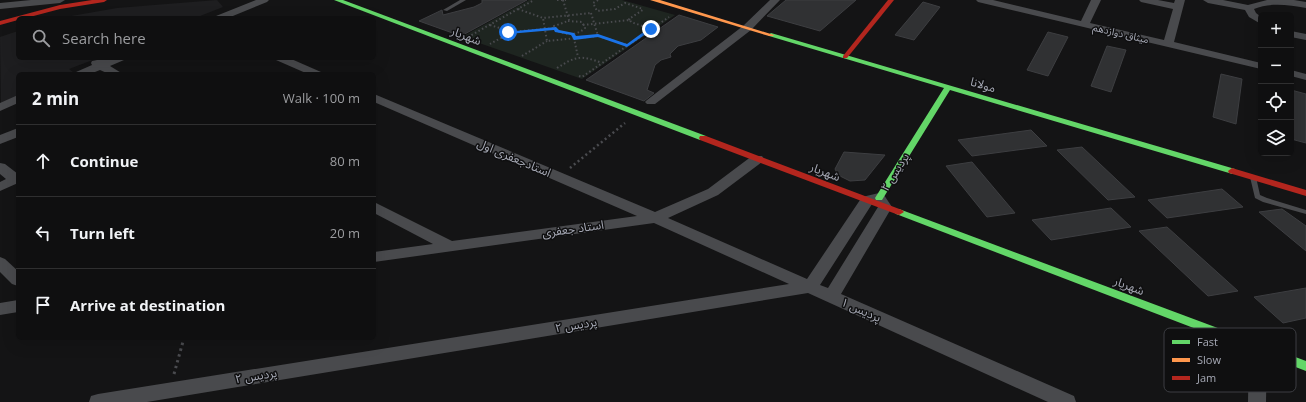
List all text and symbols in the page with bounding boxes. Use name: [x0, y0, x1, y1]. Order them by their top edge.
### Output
map controls: [1258, 12, 1294, 156]
button: +: [1258, 12, 1294, 48]
search box: [16, 16, 376, 60]
route end: [642, 20, 660, 38]
street label: میثاق دوازدهم: [1091, 20, 1150, 47]
street label: شهریار: [448, 22, 484, 49]
route start: [499, 23, 517, 41]
icon: search: [30, 27, 52, 49]
text: Search here: [62, 28, 146, 48]
button: −: [1258, 48, 1294, 84]
street label: مولانا: [968, 73, 998, 96]
button: locate: [1258, 84, 1294, 120]
text: 2 min: [32, 87, 79, 110]
text: Walk · 100 m: [283, 89, 360, 107]
button: layers: [1258, 120, 1294, 156]
street label: استادجعفری اول: [475, 134, 554, 181]
street label: پردیس ۲: [876, 149, 913, 194]
icon: ahead: [32, 150, 54, 172]
text: Continue: [70, 151, 138, 171]
text: 80 m: [330, 152, 360, 170]
street label: شهریار: [807, 158, 843, 185]
street label: استاد جعفری: [541, 216, 605, 241]
icon: left: [32, 222, 54, 244]
text: Turn left: [70, 223, 135, 243]
text: 20 m: [330, 224, 360, 242]
street label: شهریار: [1111, 272, 1147, 299]
street label: پردیس ۱: [838, 293, 884, 326]
icon: arrive: [32, 294, 54, 316]
text: Arrive at destination: [70, 295, 225, 315]
street label: پردیس ۲: [554, 313, 598, 336]
legend: [1164, 328, 1296, 392]
text: Fast: [1197, 334, 1218, 349]
text: Slow: [1197, 352, 1221, 367]
street label: پردیس ۲: [234, 364, 278, 387]
text: Jam: [1196, 370, 1216, 385]

